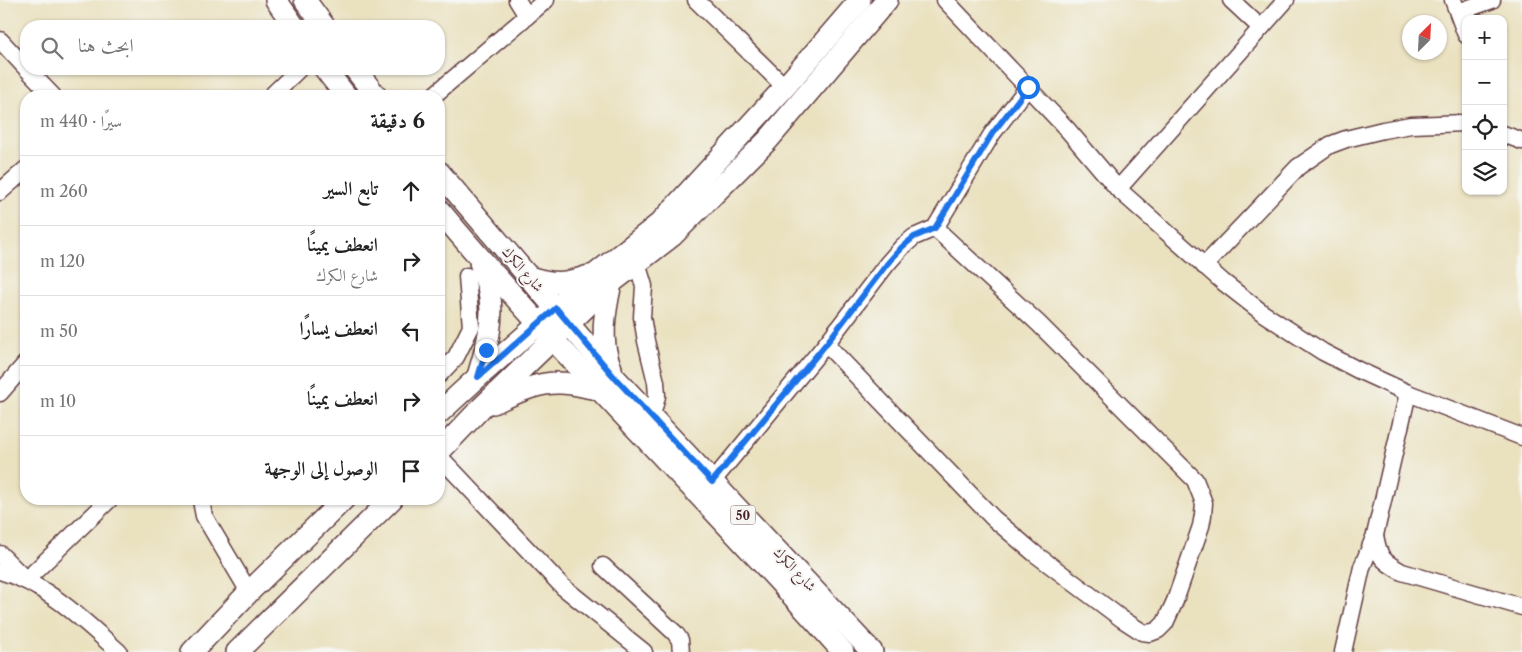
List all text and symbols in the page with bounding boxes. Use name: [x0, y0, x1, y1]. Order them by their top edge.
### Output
north arrow: [1402, 15, 1447, 60]
map controls: [1462, 15, 1507, 195]
button: +: [1462, 15, 1507, 60]
search box: [20, 20, 445, 75]
icon: search: [38, 34, 66, 62]
text: ابحث هنا: [78, 34, 134, 57]
button: −: [1462, 60, 1507, 105]
route start: [1017, 76, 1040, 99]
button: locate: [1462, 105, 1507, 150]
text: 6 دقيقة: [371, 108, 425, 133]
text: سيرًا · 440 m: [40, 111, 122, 131]
button: layers: [1462, 150, 1507, 195]
text: تابع السير: [324, 177, 378, 200]
icon: ahead: [397, 177, 425, 205]
text: 260 m: [40, 181, 88, 201]
text: انعطف يمينًا: [307, 233, 378, 256]
street label: شارع الكرك: [496, 243, 548, 297]
icon: right: [397, 247, 425, 275]
text: 120 m: [40, 251, 85, 271]
text: شارع الكرك: [316, 265, 378, 285]
text: انعطف يسارًا: [299, 317, 378, 340]
icon: left: [397, 317, 425, 345]
text: 50 m: [40, 321, 78, 341]
route end: [475, 339, 498, 362]
text: انعطف يمينًا: [307, 387, 378, 410]
icon: right: [397, 387, 425, 415]
text: 10 m: [40, 391, 76, 411]
text: الوصول إلى الوجهة: [264, 457, 378, 480]
icon: arrive: [397, 457, 425, 485]
road number: 50: [730, 506, 756, 524]
street label: شارع الكرك: [768, 543, 820, 597]

